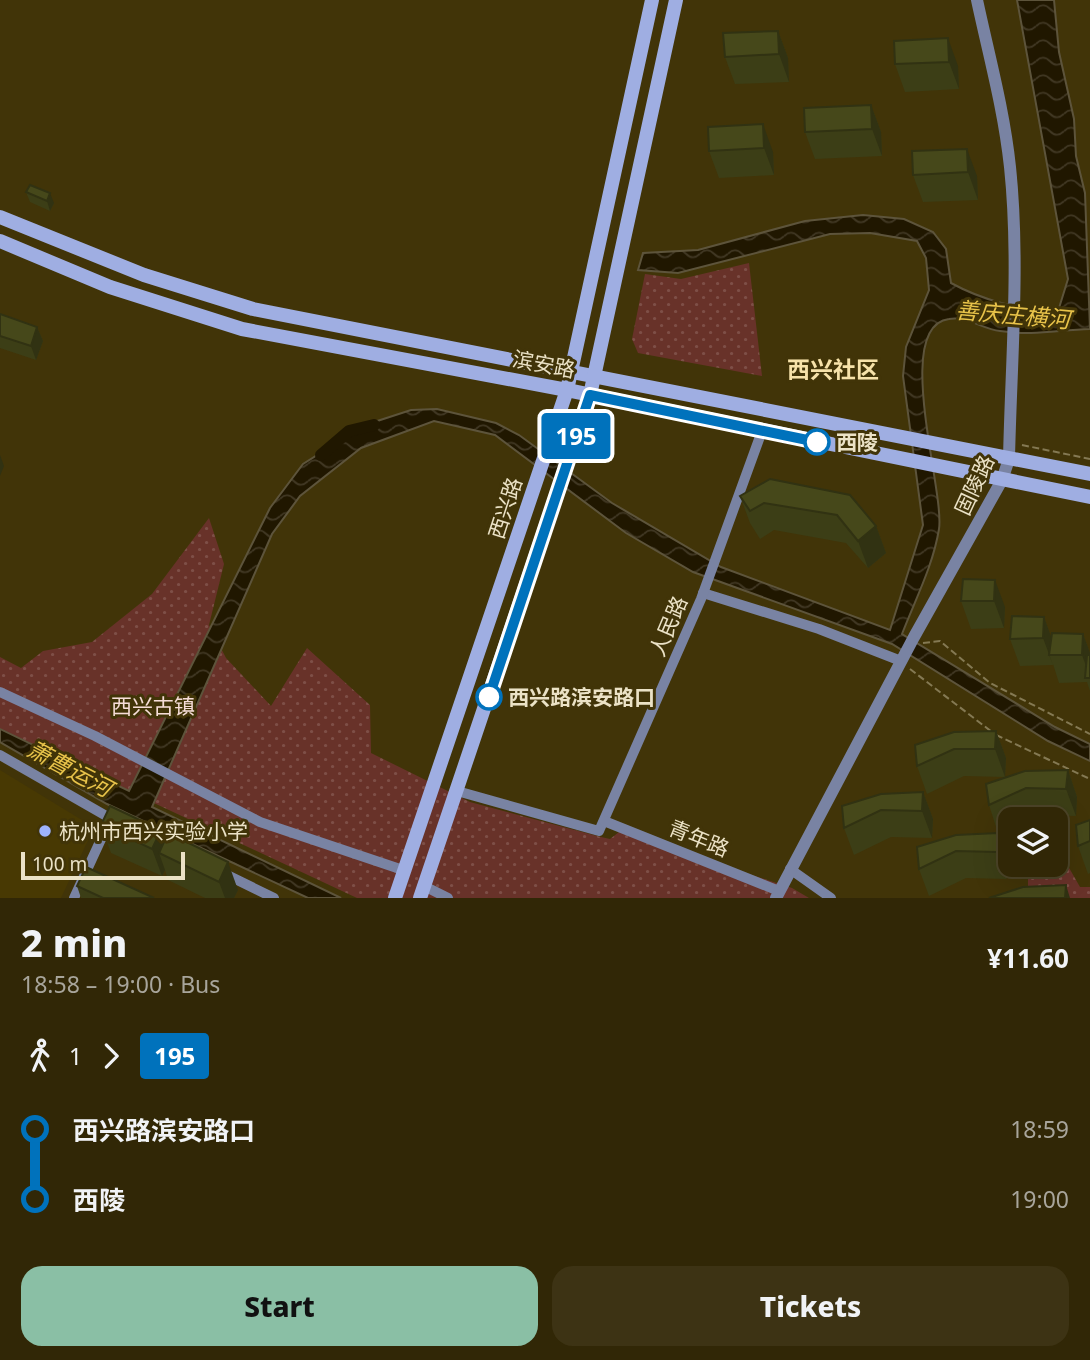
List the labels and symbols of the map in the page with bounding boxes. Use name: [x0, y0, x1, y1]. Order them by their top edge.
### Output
water label: 善庆庄横河: [954, 293, 1076, 335]
street label: 滨安路: [510, 344, 578, 384]
district label: 西兴社区: [787, 353, 879, 385]
line badge: 195: [536, 413, 616, 459]
place label: 西陵: [836, 428, 878, 456]
marker: 西陵: [804, 429, 830, 455]
street label: 固陵路: [948, 451, 1000, 519]
street label: 西兴路: [482, 474, 528, 542]
street label: 人民路: [643, 592, 693, 660]
place label: 西兴路滨安路口: [508, 683, 655, 711]
marker: 西兴路滨安路口: [476, 684, 502, 710]
park label: 西兴古镇: [111, 692, 195, 720]
water label: 萧曹运河: [22, 732, 122, 806]
street label: 青年路: [665, 813, 733, 863]
place label: 杭州市西兴实验小学: [59, 817, 248, 845]
marker: 杭州市西兴实验小学: [37, 823, 53, 839]
scale bar: [21, 849, 186, 881]

